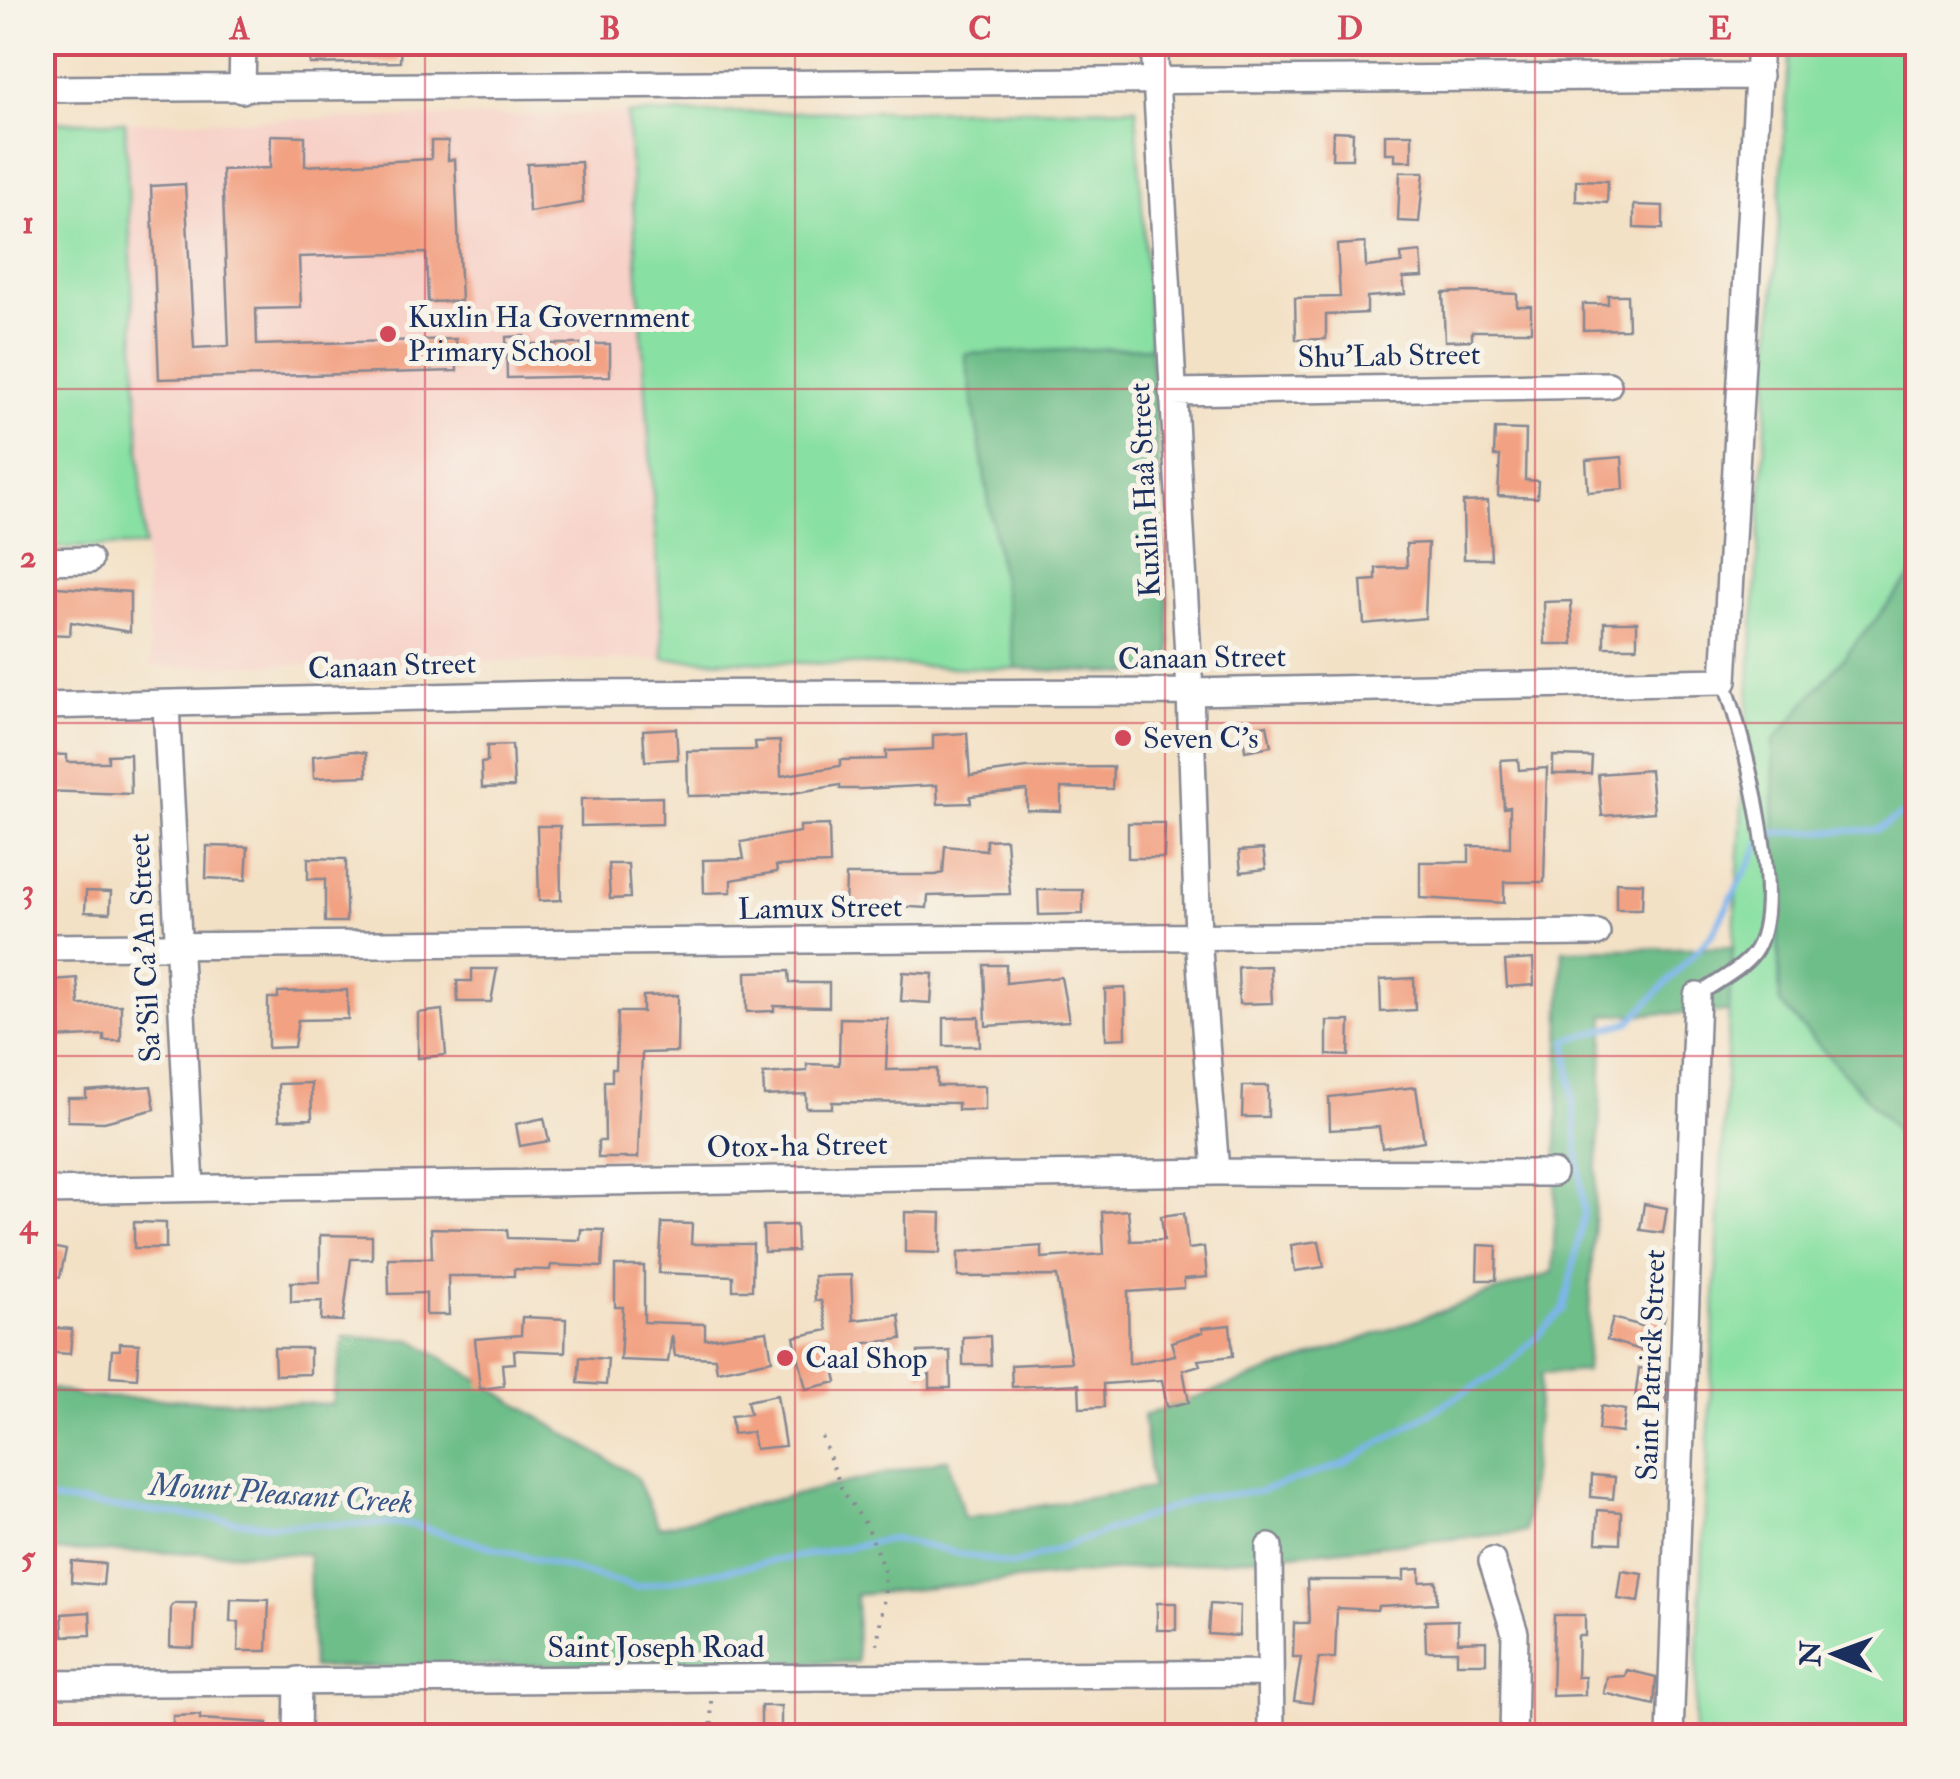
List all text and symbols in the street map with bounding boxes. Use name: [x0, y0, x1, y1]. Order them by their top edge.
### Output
text: A: [228, 9, 251, 49]
text: B: [600, 9, 620, 49]
text: C: [968, 9, 992, 49]
text: D: [1337, 9, 1363, 49]
text: E: [1708, 9, 1732, 49]
text: 1: [22, 203, 34, 243]
place label: Kuxlin Ha Government Primary School: [408, 299, 690, 370]
marker: Kuxlin Ha Government Primary School: [377, 323, 399, 345]
street label: Shu'Lab Street: [1297, 336, 1481, 376]
street label: Kuxlin Haâ Street: [1121, 382, 1169, 598]
text: 2: [20, 537, 36, 577]
street label: Canaan Street: [1117, 638, 1287, 678]
street label: Canaan Street: [307, 645, 477, 687]
place label: Seven C's: [1143, 720, 1259, 757]
marker: Seven C's: [1112, 727, 1134, 749]
street label: Sa'Sil Ca'An Street: [121, 832, 169, 1063]
text: 3: [22, 871, 34, 911]
street label: Lamux Street: [737, 888, 903, 928]
street label: Otox-ha Street: [706, 1126, 888, 1166]
text: 4: [18, 1205, 38, 1245]
street label: Saint Patrick Street: [1628, 1248, 1674, 1481]
place label: Caal Shop: [805, 1340, 928, 1377]
marker: Caal Shop: [774, 1347, 796, 1369]
water label: Mount Pleasant Creek: [146, 1465, 414, 1523]
text: 5: [21, 1538, 36, 1578]
north arrow: [1785, 1604, 1885, 1704]
street label: Saint Joseph Road: [548, 1629, 765, 1666]
text: N: [1794, 1640, 1829, 1667]

